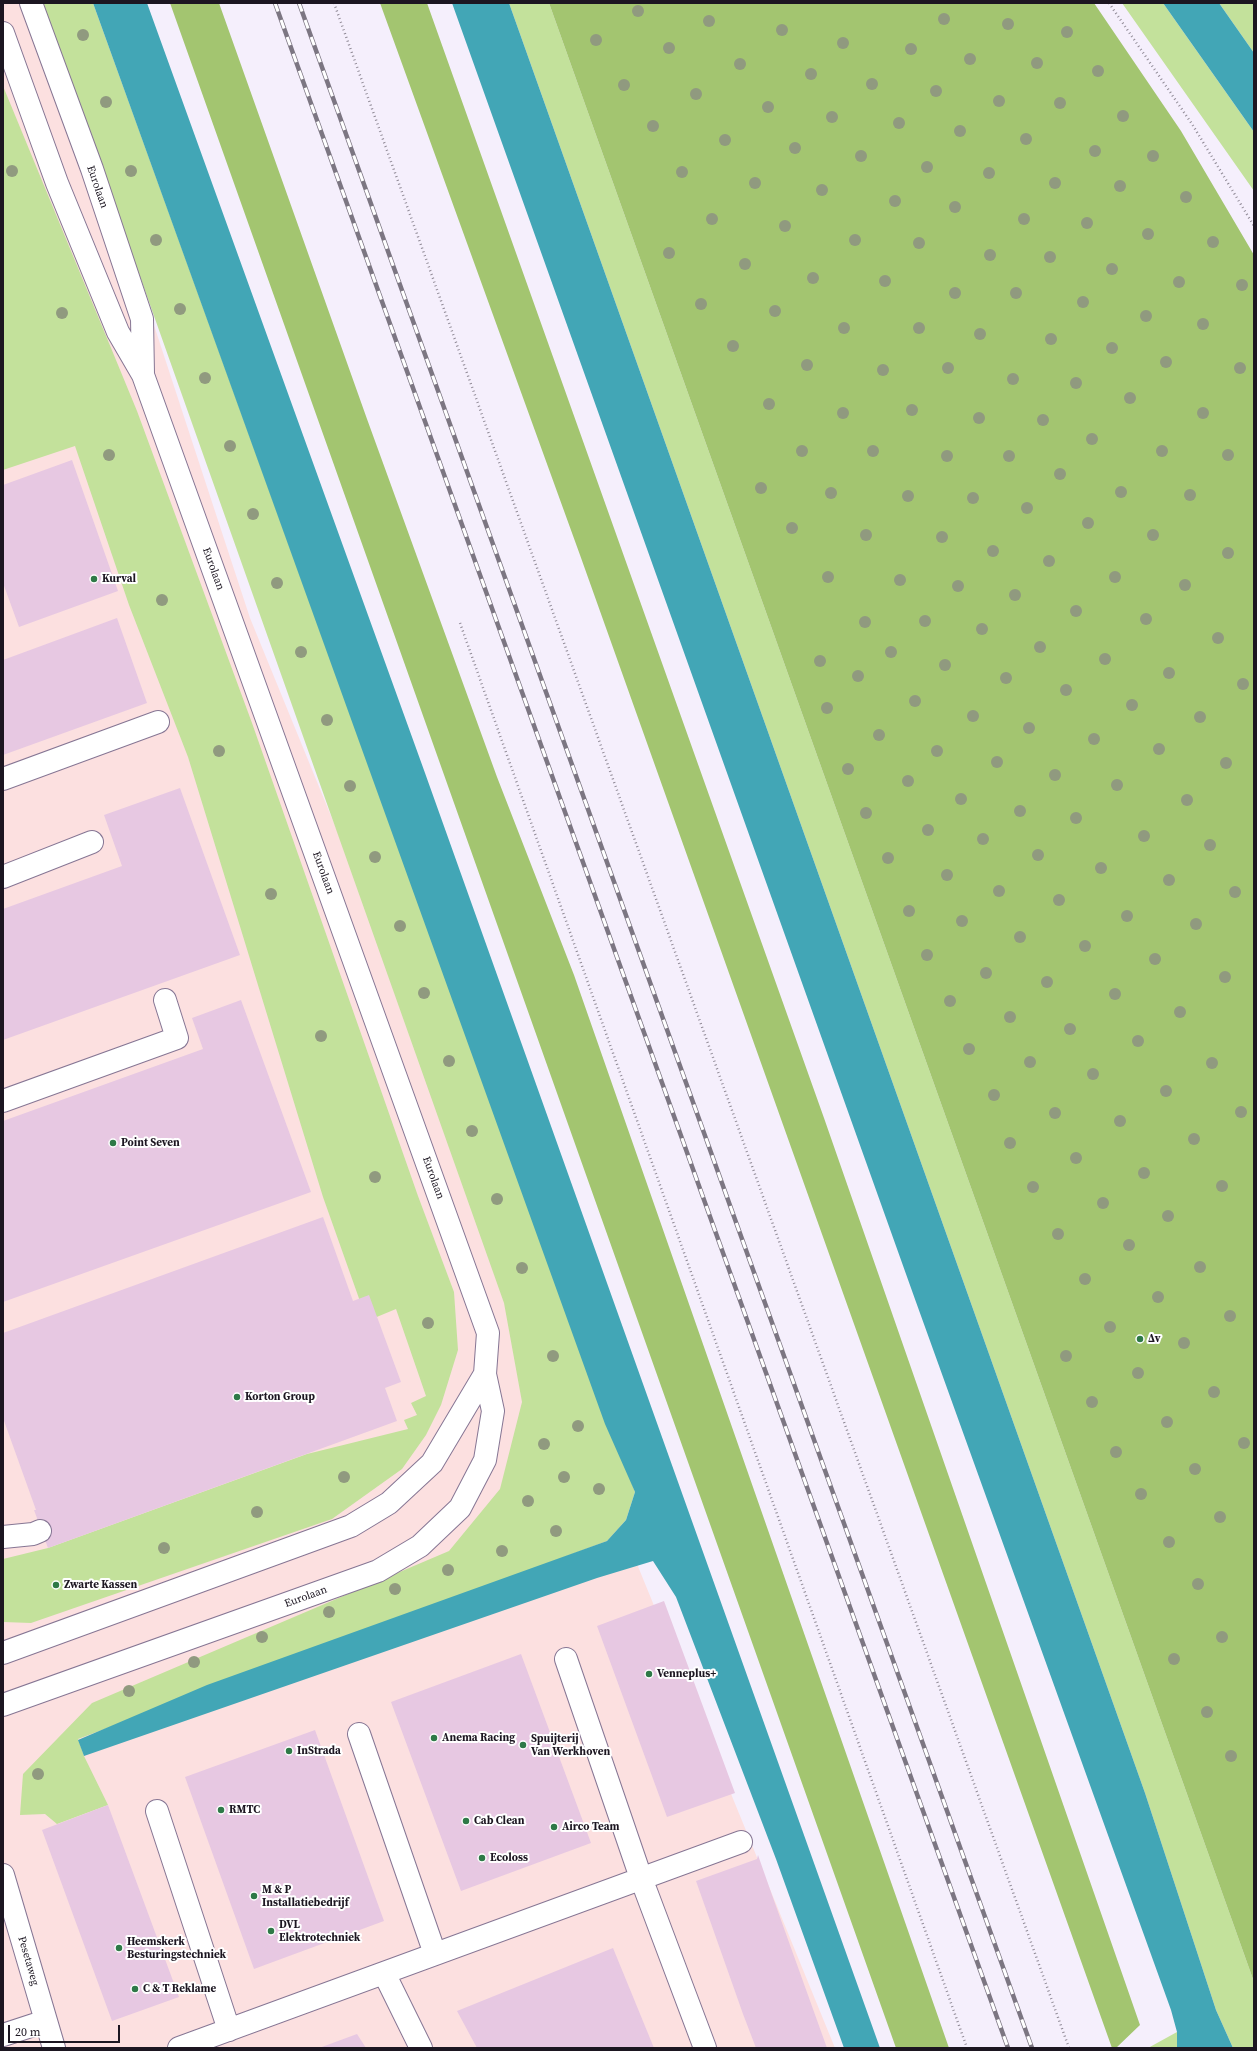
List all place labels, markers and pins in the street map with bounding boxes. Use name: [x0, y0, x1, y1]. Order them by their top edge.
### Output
place label: Kurval: [102, 572, 136, 586]
marker: Kurval: [89, 574, 99, 584]
place label: Point Seven: [121, 1136, 180, 1150]
marker: Point Seven: [108, 1138, 118, 1148]
place label: ∆v: [1148, 1332, 1161, 1346]
marker: ∆v: [1135, 1334, 1145, 1344]
place label: Korton Group: [245, 1390, 315, 1404]
marker: Korton Group: [232, 1392, 242, 1402]
place label: Zwarte Kassen: [64, 1578, 137, 1592]
marker: Zwarte Kassen: [51, 1580, 61, 1590]
place label: Venneplus+: [657, 1667, 716, 1681]
marker: Venneplus+: [644, 1669, 654, 1679]
place label: Anema Racing: [442, 1731, 515, 1745]
place label: Spuijterij Van Werkhoven: [531, 1732, 610, 1758]
marker: Anema Racing: [429, 1733, 439, 1743]
marker: Spuijterij Van Werkhoven: [518, 1740, 528, 1750]
place label: InStrada: [297, 1744, 341, 1758]
marker: InStrada: [284, 1746, 294, 1756]
place label: RMTC: [229, 1803, 260, 1817]
marker: RMTC: [216, 1805, 226, 1815]
place label: Cab Clean: [474, 1814, 524, 1828]
marker: Cab Clean: [461, 1816, 471, 1826]
place label: Airco Team: [562, 1820, 620, 1834]
marker: Airco Team: [549, 1822, 559, 1832]
place label: Ecoloss: [490, 1851, 528, 1865]
marker: Ecoloss: [477, 1853, 487, 1863]
place label: M & P Installatiebedrijf: [262, 1883, 349, 1909]
marker: M & P Installatiebedrijf: [249, 1891, 259, 1901]
place label: DVL Elektrotechniek: [279, 1918, 360, 1944]
marker: DVL Elektrotechniek: [266, 1926, 276, 1936]
place label: Heemskerk Besturingstechniek: [127, 1935, 226, 1961]
marker: Heemskerk Besturingstechniek: [114, 1943, 124, 1953]
place label: C & T Reklame: [143, 1982, 216, 1996]
marker: C & T Reklame: [130, 1984, 140, 1994]

